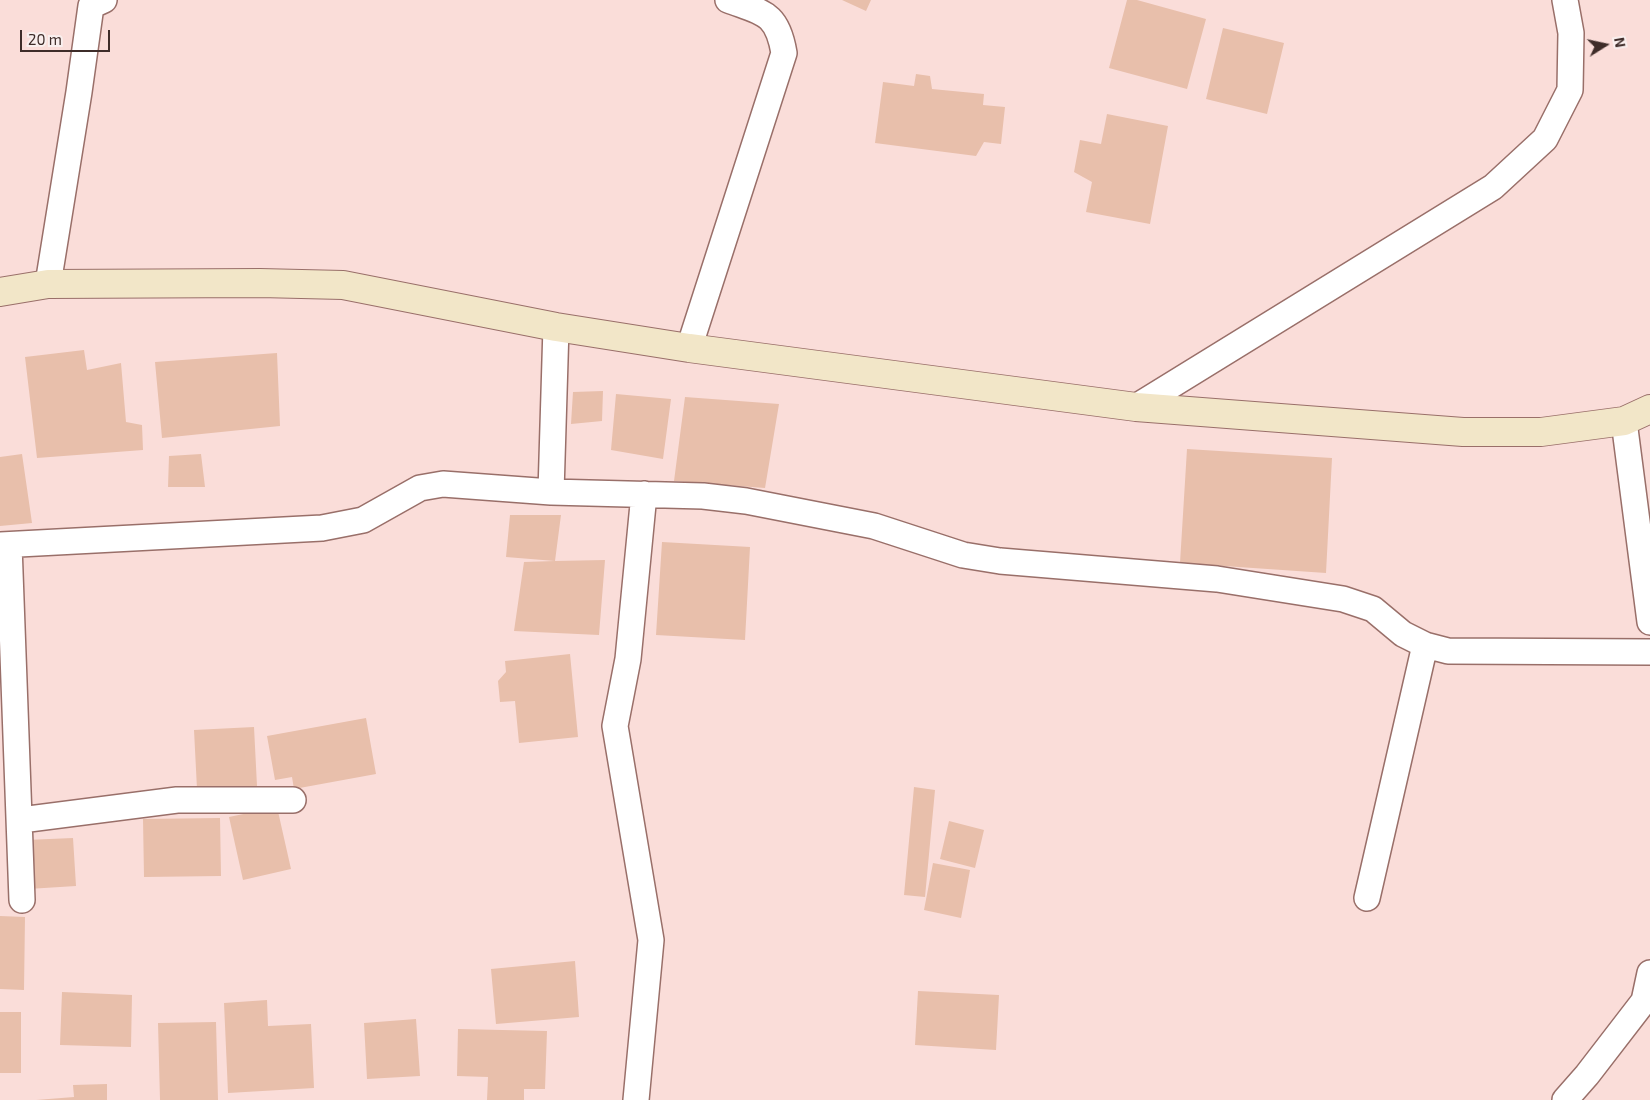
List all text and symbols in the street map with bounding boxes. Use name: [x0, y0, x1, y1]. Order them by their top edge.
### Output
scale bar: [22, 20, 112, 52]
north arrow: [1580, 20, 1630, 70]
text: 20 m: [28, 30, 62, 48]
text: N: [1611, 36, 1630, 49]

